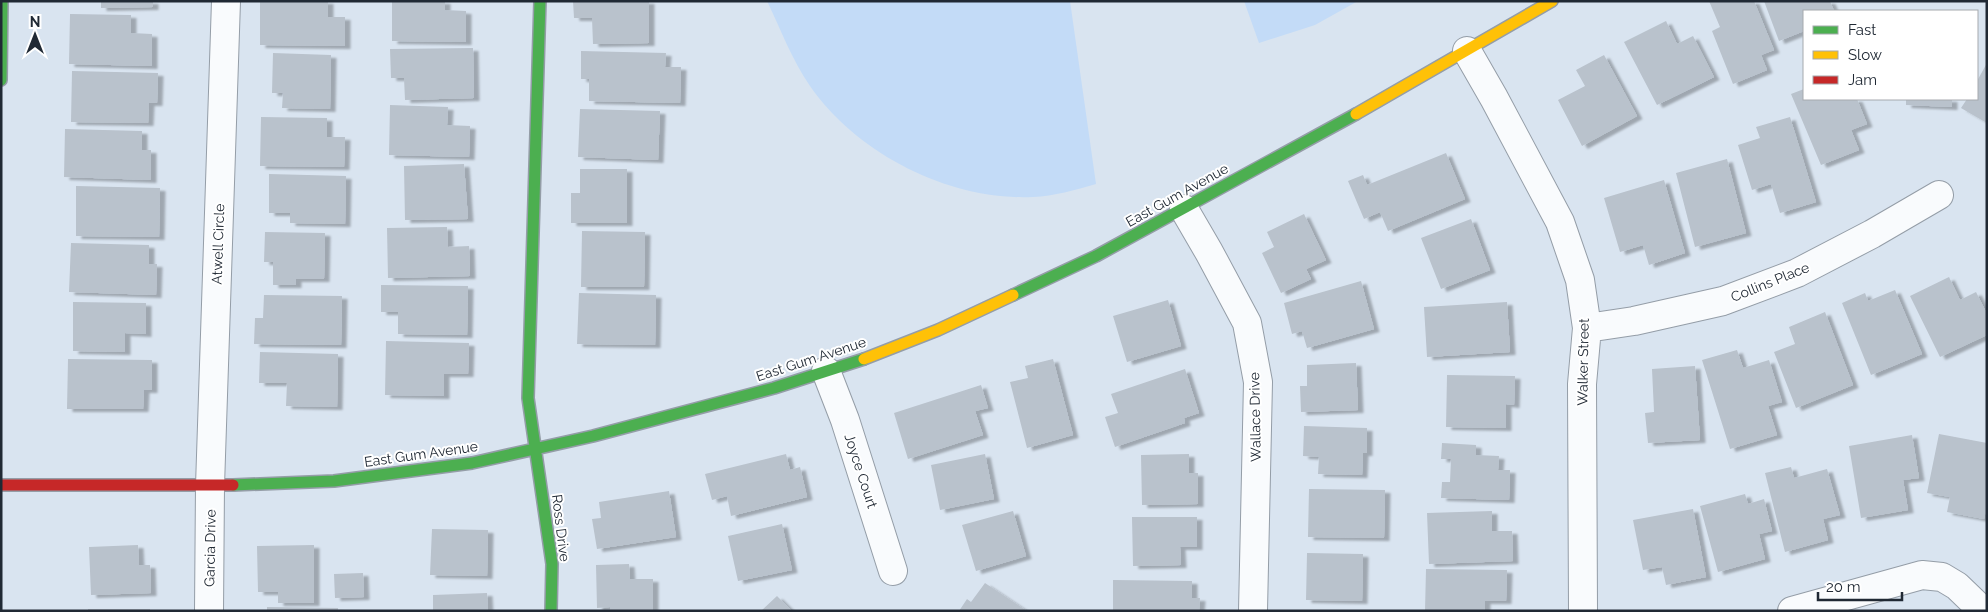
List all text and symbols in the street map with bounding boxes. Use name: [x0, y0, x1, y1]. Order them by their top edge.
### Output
north arrow: [10, 10, 60, 60]
legend: [1803, 10, 1978, 100]
text: N: [30, 14, 40, 30]
text: Fast: [1848, 21, 1876, 39]
text: Slow: [1848, 46, 1882, 64]
text: Jam: [1848, 71, 1877, 89]
street label: East Gum Avenue: [1123, 160, 1231, 230]
street label: Atwell Circle: [209, 203, 227, 285]
street label: Collins Place: [1728, 259, 1812, 305]
street label: Walker Street: [1574, 318, 1592, 406]
street label: East Gum Avenue: [754, 334, 868, 384]
street label: Wallace Drive: [1246, 372, 1264, 462]
street label: Joyce Court: [841, 432, 881, 511]
street label: East Gum Avenue: [363, 438, 479, 470]
street label: Ross Drive: [549, 493, 573, 563]
street label: Garcia Drive: [201, 509, 219, 587]
scale bar: [1818, 570, 1902, 602]
text: 20 m: [1826, 578, 1861, 596]

